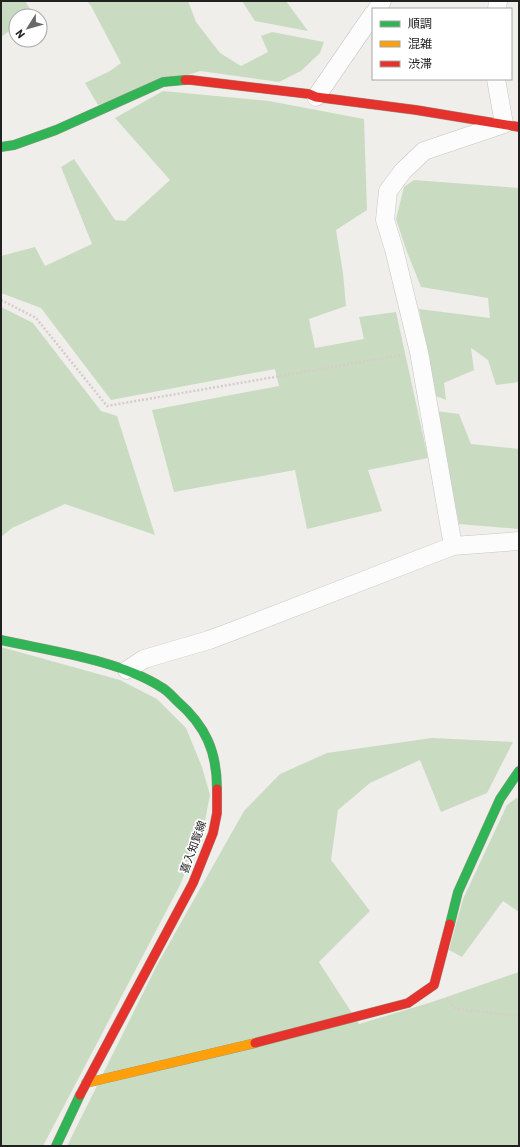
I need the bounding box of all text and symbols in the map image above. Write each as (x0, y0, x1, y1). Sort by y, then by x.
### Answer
north arrow (8, 8, 48, 48)
legend (372, 8, 512, 80)
text: 順調 (408, 16, 432, 30)
text: N (12, 27, 27, 41)
text: 混雑 (408, 36, 432, 50)
text: 渋滞 (408, 56, 432, 70)
street label: 喜入知覧線 (177, 819, 208, 875)

